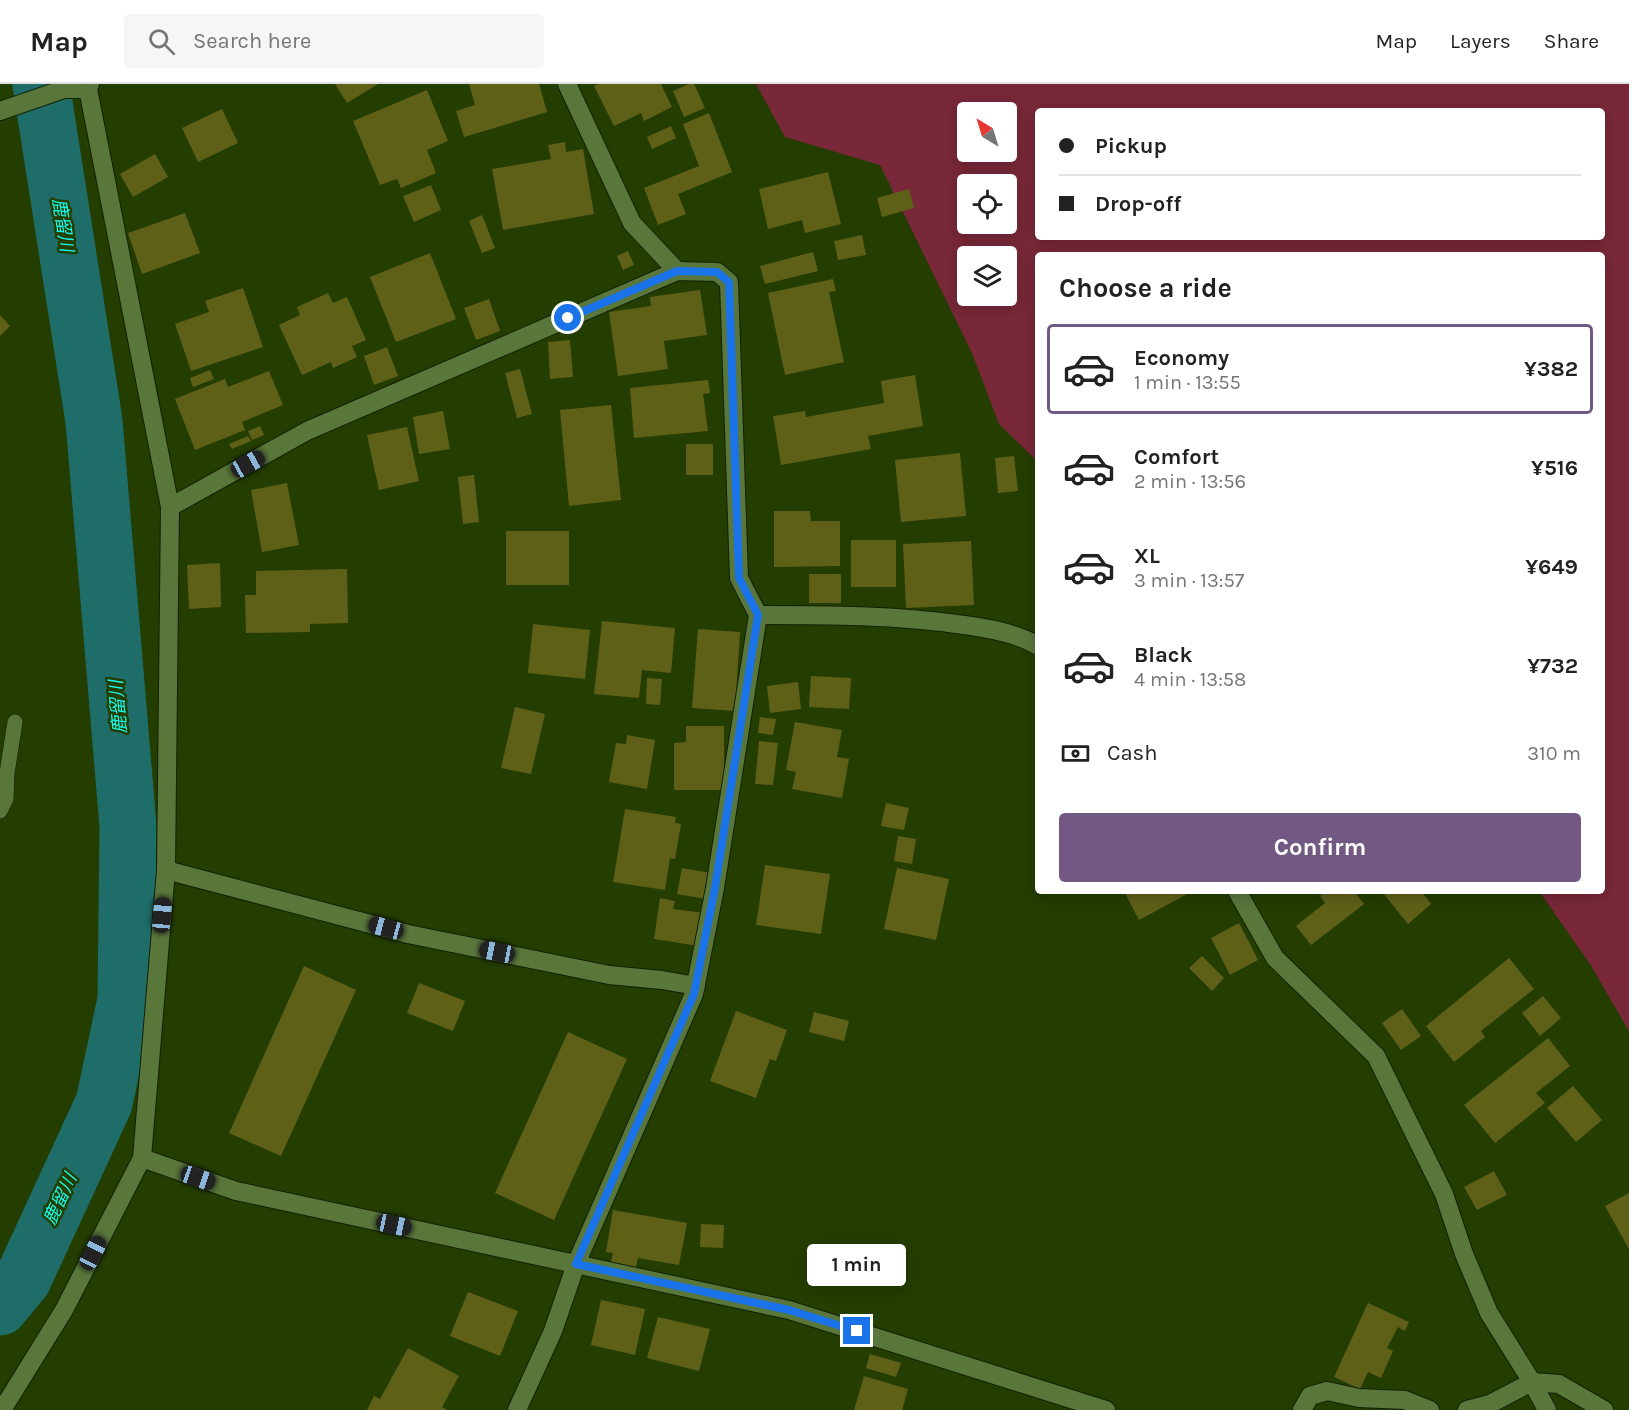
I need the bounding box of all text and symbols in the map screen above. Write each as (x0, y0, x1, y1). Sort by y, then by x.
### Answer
search box (124, 14, 544, 68)
text: Map (30, 25, 88, 58)
icon: search (145, 25, 178, 58)
text: Search here (193, 28, 311, 54)
text: Map (1375, 29, 1417, 53)
text: Layers (1450, 29, 1511, 53)
text: Share (1544, 29, 1599, 53)
north arrow (957, 102, 1017, 162)
map controls (957, 102, 1017, 306)
text: Pickup (1095, 133, 1167, 159)
button: locate (957, 174, 1017, 234)
text: Drop-off (1095, 191, 1181, 217)
water label: 鹿留川 (48, 197, 78, 255)
button: layers (957, 246, 1017, 306)
text: Choose a ride (1059, 272, 1232, 304)
route start (554, 304, 581, 331)
icon: car (1062, 342, 1116, 396)
text: Economy (1134, 345, 1229, 371)
text: ¥382 (1524, 356, 1578, 382)
text: 1 min · 13:55 (1134, 371, 1241, 394)
icon: car (1062, 441, 1116, 495)
text: Comfort (1134, 444, 1219, 470)
car (228, 447, 268, 481)
text: ¥516 (1531, 455, 1578, 481)
text: 2 min · 13:56 (1134, 470, 1246, 493)
icon: car (1062, 540, 1116, 594)
text: XL (1134, 543, 1160, 569)
text: ¥649 (1525, 554, 1578, 580)
text: 3 min · 13:57 (1134, 569, 1244, 592)
icon: car (1062, 639, 1116, 693)
text: Black (1134, 642, 1193, 668)
text: ¥732 (1527, 653, 1578, 679)
text: 4 min · 13:58 (1134, 668, 1246, 691)
water label: 鹿留川 (105, 677, 131, 735)
icon: cash (1059, 737, 1092, 770)
text: Cash (1107, 740, 1157, 766)
text: 310 m (1527, 742, 1581, 765)
button: Confirm (1059, 813, 1581, 882)
car (151, 896, 173, 934)
car (366, 915, 406, 941)
car (478, 940, 516, 964)
car (178, 1164, 218, 1192)
water label: 鹿留川 (39, 1168, 82, 1228)
car (375, 1212, 413, 1238)
car (77, 1233, 109, 1273)
callout: 1 min (808, 1244, 906, 1286)
text: 1 min (831, 1253, 882, 1276)
route end (843, 1317, 870, 1344)

